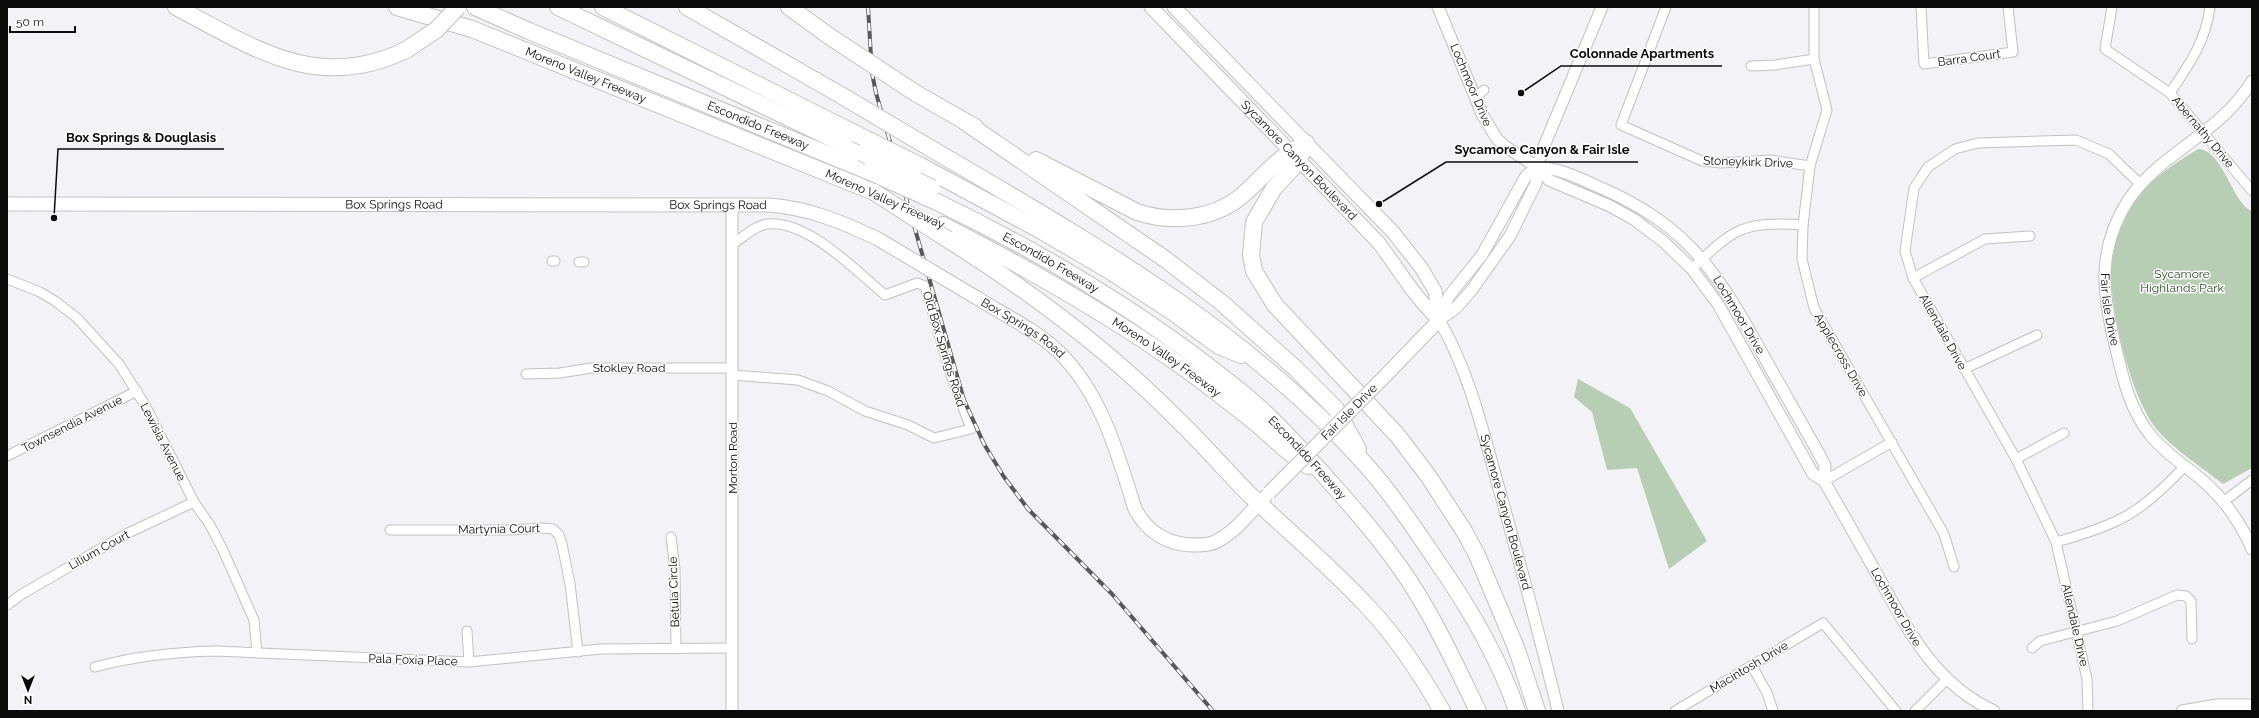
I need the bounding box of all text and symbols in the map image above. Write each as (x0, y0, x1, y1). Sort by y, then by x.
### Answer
scale bar (10, 8, 75, 34)
text: 50 m (16, 15, 44, 29)
callout: Colonnade Apartments (1561, 41, 1722, 66)
street label: Lochmoor Drive (1447, 42, 1495, 128)
street label: Moreno Valley Freeway (523, 44, 649, 106)
text: Colonnade Apartments (1570, 46, 1715, 61)
street label: Barra Court (1937, 47, 2001, 69)
street label: Abernathy Drive (2169, 93, 2237, 171)
street label: Escondido Freeway (705, 98, 811, 153)
street label: Sycamore Canyon Boulevard (1238, 98, 1360, 223)
callout: Box Springs & Douglasis (58, 124, 224, 149)
text: Box Springs & Douglasis (66, 130, 217, 145)
callout: Sycamore Canyon & Fair Isle (1446, 137, 1638, 162)
text: Sycamore Canyon & Fair Isle (1454, 142, 1630, 157)
street label: Stoneykirk Drive (1703, 153, 1793, 171)
street label: Moreno Valley Freeway (823, 166, 947, 232)
street label: Box Springs Road (345, 197, 443, 212)
street label: Box Springs Road (669, 198, 767, 212)
street label: Escondido Freeway (1000, 230, 1102, 296)
park label: Sycamore Highlands Park (2140, 267, 2224, 295)
street label: Lochmoor Drive (1710, 273, 1768, 357)
street label: Fair Isle Drive (2098, 273, 2122, 347)
street label: Old Box Springs Road (920, 289, 968, 409)
street label: Allendale Drive (1916, 292, 1970, 372)
street label: Box Springs Road (979, 295, 1068, 361)
street label: Applecross Drive (1811, 311, 1871, 399)
street label: Moreno Valley Freeway (1110, 315, 1224, 400)
street label: Stokley Road (593, 361, 665, 375)
street label: Fair Isle Drive (1319, 381, 1380, 443)
street label: Townsendia Avenue (19, 393, 125, 455)
street label: Lewisia Avenue (137, 401, 189, 483)
street label: Escondido Freeway (1265, 413, 1350, 503)
street label: Morton Road (726, 422, 740, 494)
street label: Sycamore Canyon Boulevard (1477, 433, 1534, 591)
street label: Martynia Court (458, 521, 540, 537)
street label: Lilium Court (66, 528, 132, 572)
street label: Betula Circle (666, 556, 682, 628)
street label: Lochmoor Drive (1868, 565, 1924, 649)
street label: Allendale Drive (2059, 582, 2091, 668)
street label: Macintosh Drive (1707, 638, 1791, 696)
street label: Pala Foxia Place (368, 651, 458, 669)
north arrow (8, 670, 48, 710)
text: N (24, 693, 32, 706)

